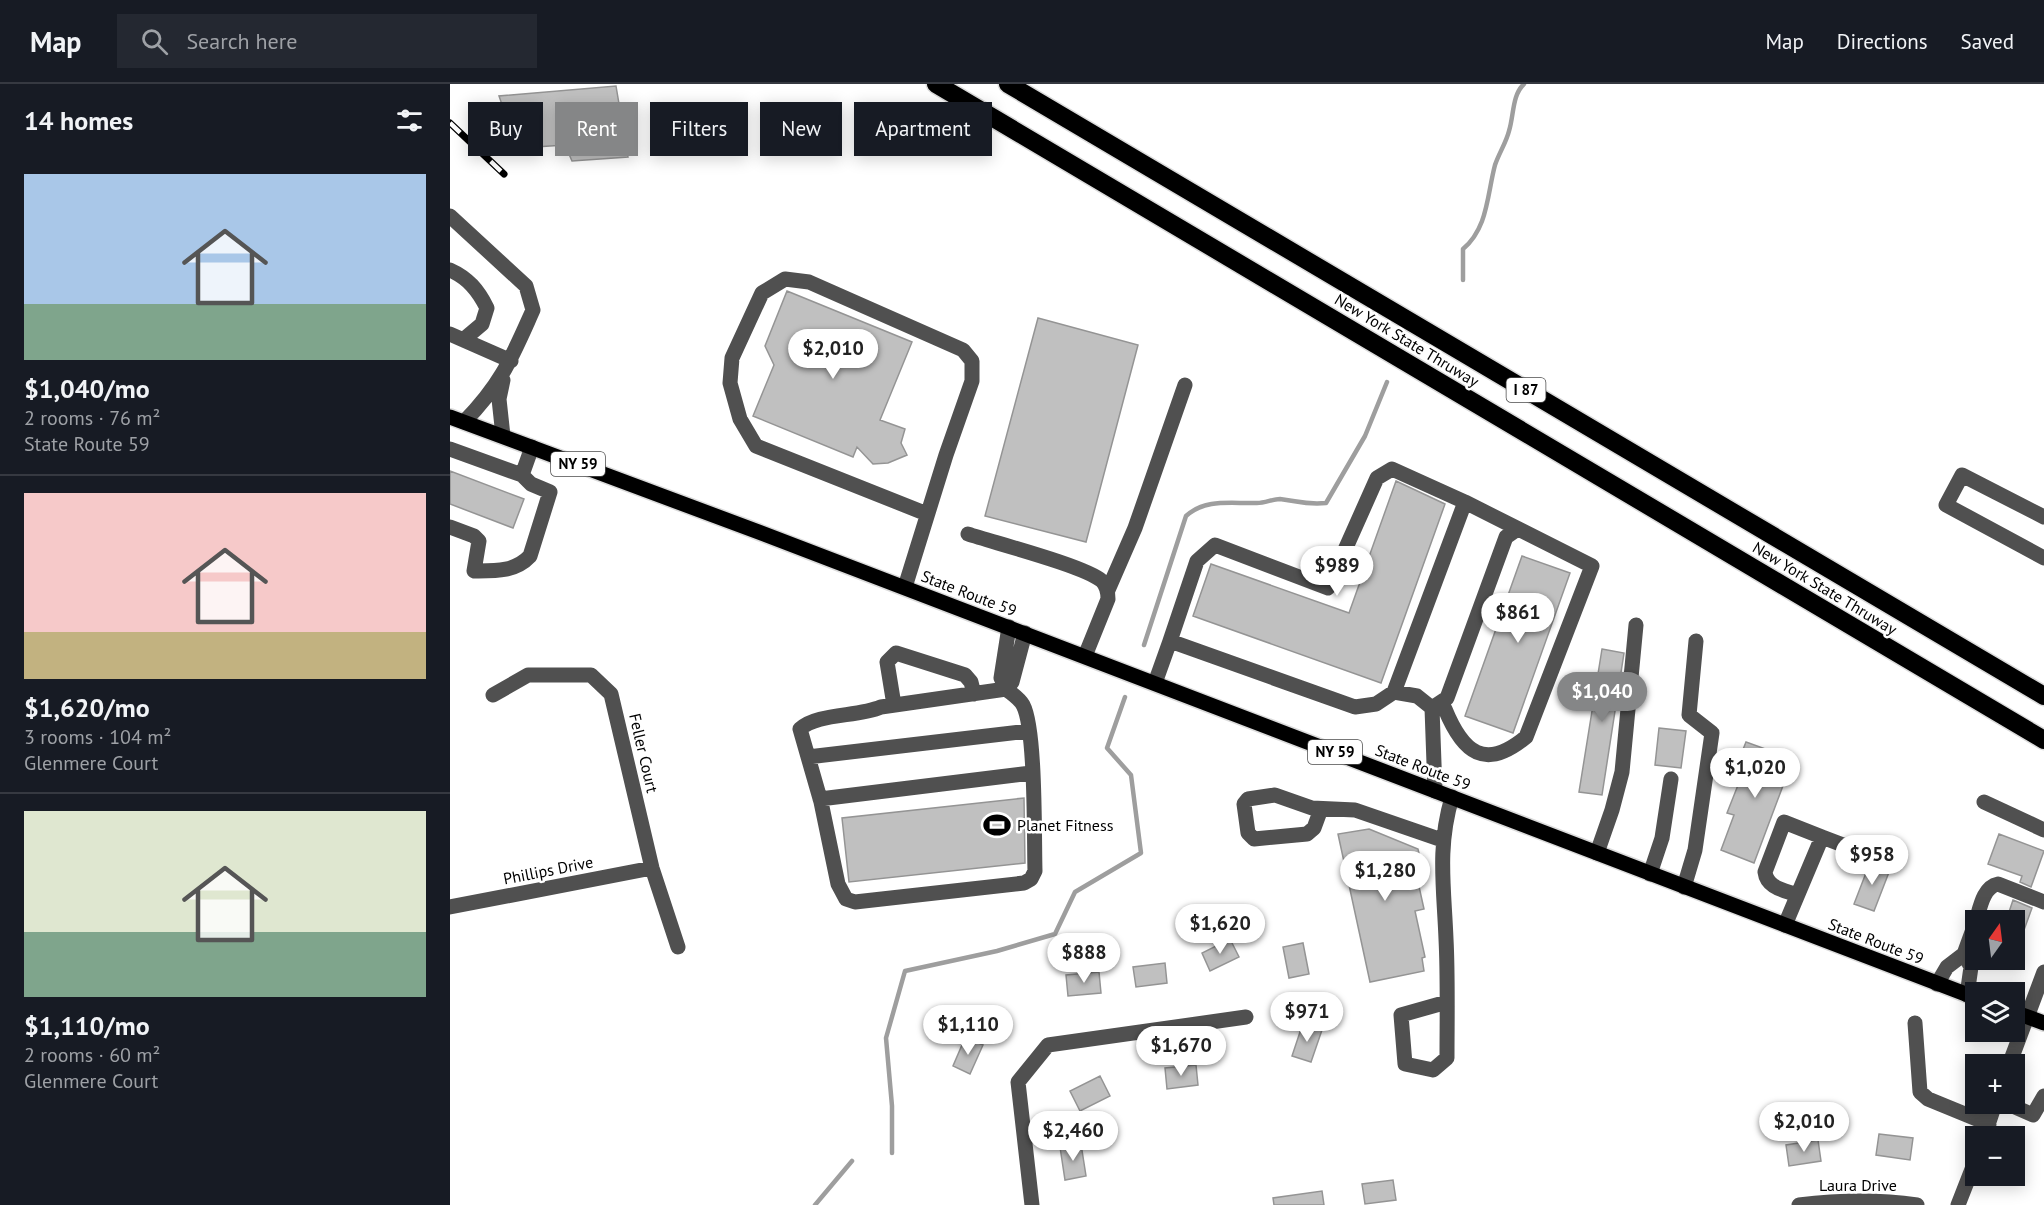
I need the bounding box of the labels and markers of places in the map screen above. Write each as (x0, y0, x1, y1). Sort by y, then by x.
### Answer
pin: $2,010 (784, 329, 882, 380)
pin: $989 (1301, 546, 1373, 597)
pin: $861 (1482, 593, 1554, 644)
pin: $1,040 (1553, 672, 1651, 723)
pin: $1,020 (1706, 748, 1804, 799)
sports icon: Planet Fitness (982, 810, 1012, 840)
place label: Planet Fitness (1017, 815, 1114, 835)
pin: $958 (1836, 835, 1908, 886)
pin: $1,280 (1336, 851, 1434, 902)
pin: $1,620 (1171, 904, 1269, 955)
pin: $888 (1048, 933, 1120, 984)
pin: $971 (1271, 992, 1343, 1043)
pin: $1,110 (919, 1005, 1017, 1056)
pin: $1,670 (1132, 1026, 1230, 1077)
pin: $2,010 (1755, 1102, 1853, 1153)
pin: $2,460 (1024, 1111, 1122, 1162)

